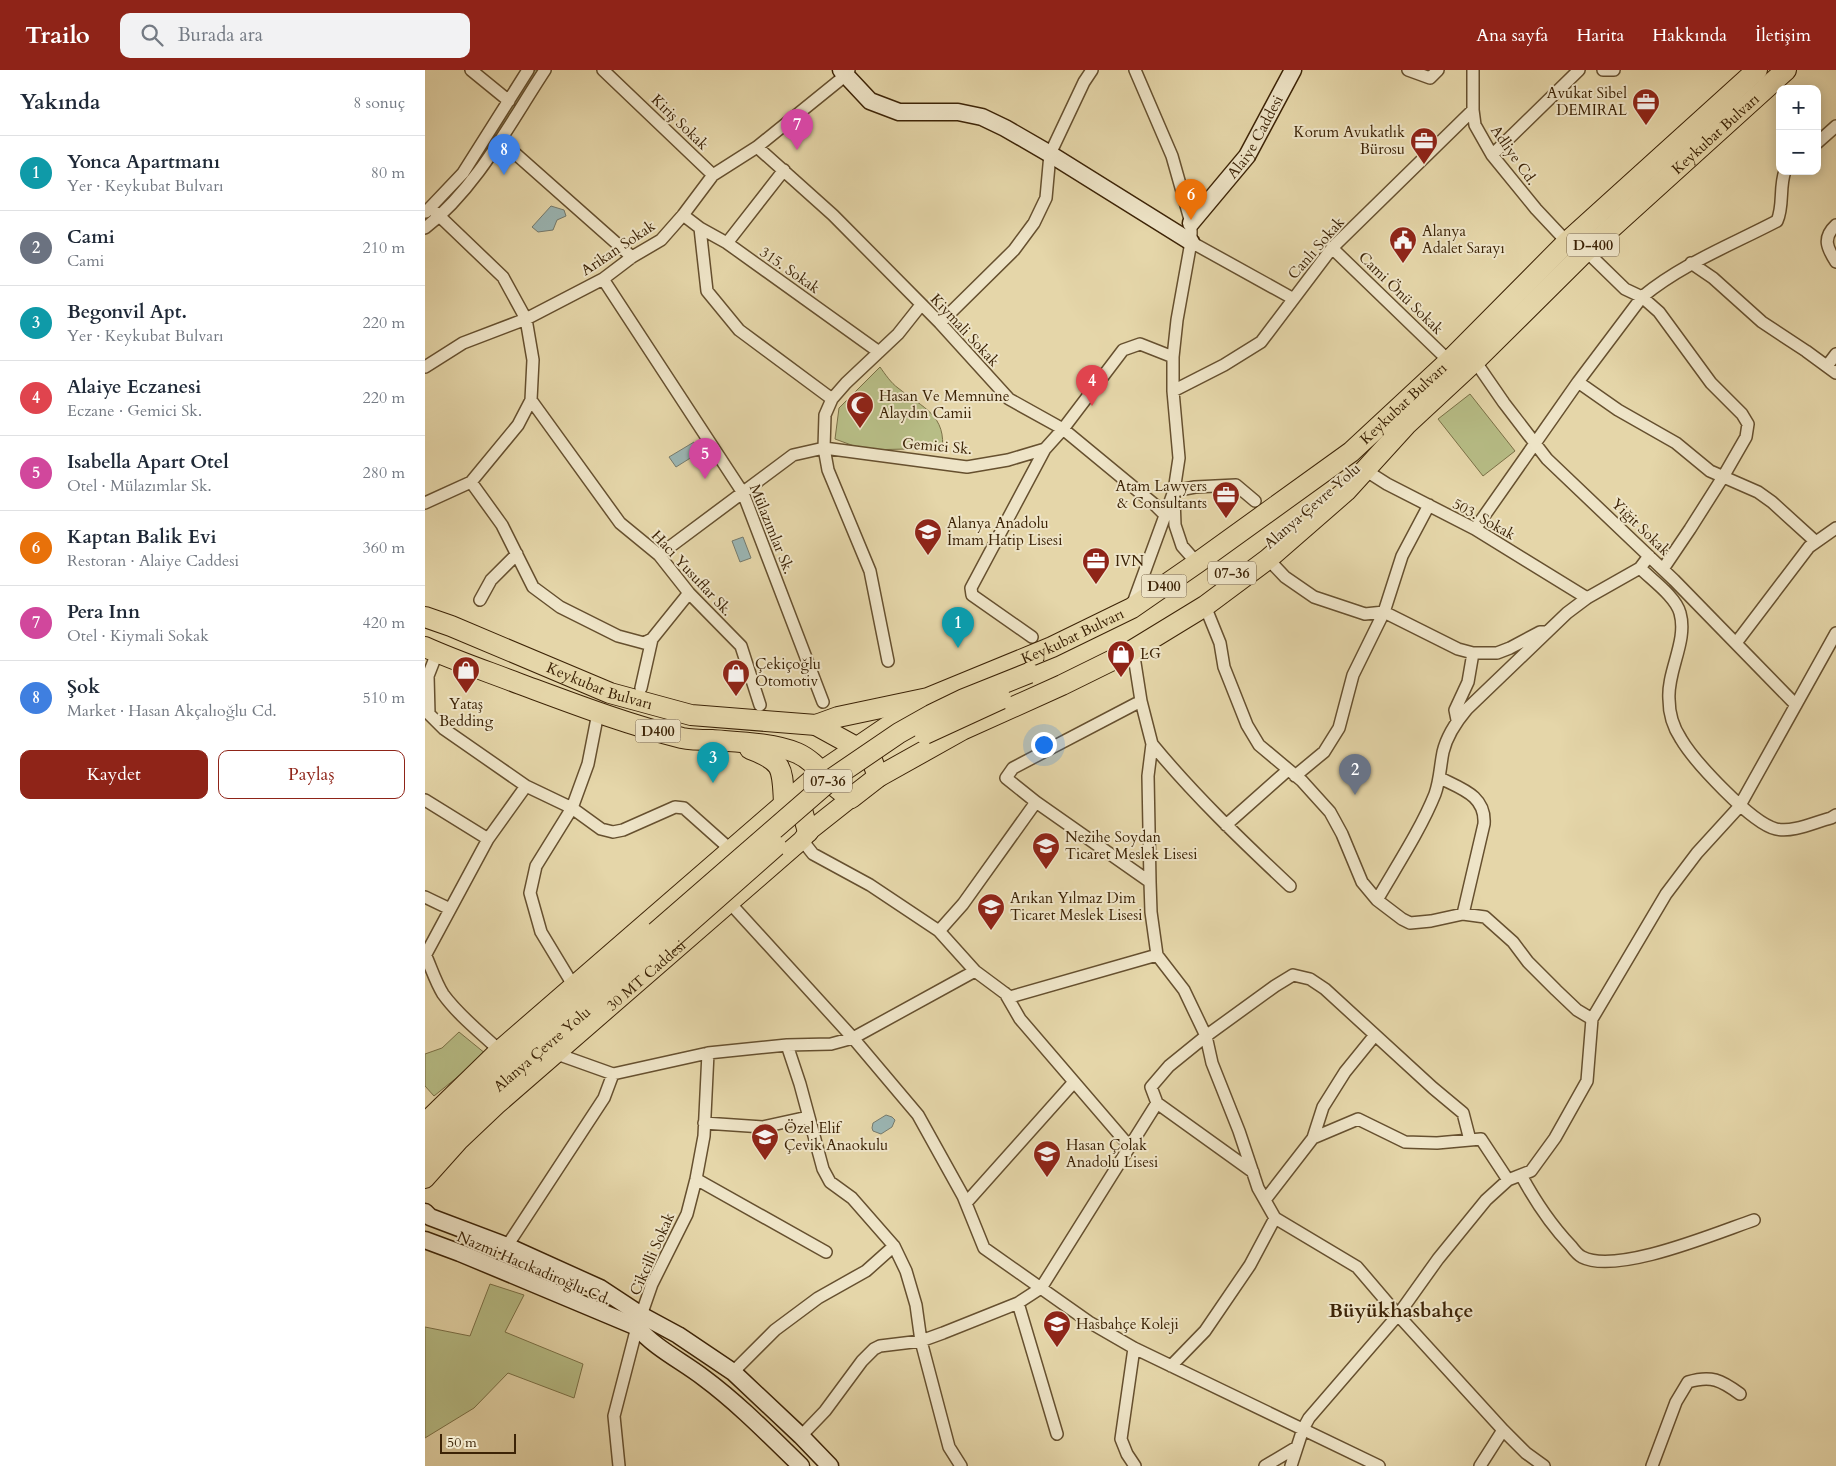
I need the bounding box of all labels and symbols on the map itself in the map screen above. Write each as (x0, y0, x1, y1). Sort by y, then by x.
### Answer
place label: Avukat Sibel DEMIRAL (1547, 83, 1628, 120)
office icon: Avukat Sibel DEMIRAL (1631, 87, 1661, 126)
street label: Keykubat Bulvarı (1667, 89, 1764, 179)
street label: Kiriş Sokak (647, 90, 713, 154)
street label: Alaiye Caddesi (1222, 92, 1288, 183)
pin: 7 (781, 109, 813, 150)
street label: Adliye Cd. (1486, 121, 1542, 189)
place label: Korum Avukatlık Bürosu (1294, 122, 1405, 159)
office icon: Korum Avukatlık Bürosu (1409, 126, 1439, 165)
pin: 8 (488, 134, 520, 175)
pin: 6 (1175, 179, 1207, 220)
street label: Canlı Sokak (1283, 212, 1349, 284)
street label: Arikan Sokak (577, 216, 659, 280)
place label: Alanya Adalet Sarayı (1422, 221, 1505, 258)
public building icon: Alanya Adalet Sarayı (1388, 225, 1418, 264)
road number: D-400 (1567, 234, 1619, 256)
street label: 315. Sokak (756, 242, 824, 298)
street label: Cami Önü Sokak (1354, 247, 1448, 339)
street label: Kiymali Sokak (926, 289, 1004, 371)
street label: Keykubat Bulvarı (1356, 358, 1451, 449)
pin: 4 (1076, 365, 1108, 406)
place label: Hasan Ve Memnune Alaydın Camii (879, 386, 1010, 423)
mosque icon: Hasan Ve Memnune Alaydın Camii (845, 390, 875, 429)
street label: Gemici Sk. (901, 433, 973, 459)
pin: 5 (689, 438, 721, 479)
street label: Alanya Çevre Yolu (1260, 459, 1364, 553)
place label: Atam Lawyers & Consultants (1116, 476, 1207, 513)
office icon: Atam Lawyers & Consultants (1211, 480, 1241, 519)
street label: Mülazımlar Sk. (745, 481, 799, 577)
street label: 503. Sokak (1449, 494, 1519, 544)
street label: Yiğit Sokak (1607, 494, 1675, 560)
place label: Alanya Anadolu İmam Hatip Lisesi (947, 513, 1062, 550)
school or university icon: Alanya Anadolu İmam Hatip Lisesi (913, 517, 943, 556)
street label: Hacı Yusuflar Sk. (647, 526, 737, 620)
office icon: IVN (1081, 546, 1111, 585)
place label: IVN (1115, 551, 1144, 571)
road number: 07-36 (1208, 562, 1256, 584)
road number: D400 (1141, 574, 1187, 598)
street label: Keykubat Bulvarı (1018, 603, 1127, 669)
pin: 1 (942, 607, 974, 648)
shop icon: LG (1106, 639, 1136, 678)
place label: LG (1140, 644, 1161, 664)
place label: Çekiçoğlu Otomotiv (755, 654, 821, 691)
shop icon: Yataş Bedding (451, 655, 481, 694)
street label: Keykubat Bulvarı (544, 657, 655, 714)
shop icon: Çekiçoğlu Otomotiv (721, 658, 751, 697)
place label: Yataş Bedding (439, 694, 494, 731)
road number: D400 (635, 719, 681, 742)
your location (1031, 732, 1057, 758)
pin: 3 (697, 742, 729, 783)
pin: 2 (1339, 754, 1371, 795)
road number: 07-36 (804, 769, 852, 792)
place label: Nezihe Soydan Ticaret Meslek Lisesi (1065, 827, 1198, 864)
school or university icon: Nezihe Soydan Ticaret Meslek Lisesi (1031, 831, 1061, 870)
place label: Arıkan Yılmaz Dim Ticaret Meslek Lisesi (1010, 888, 1143, 925)
school or university icon: Arıkan Yılmaz Dim Ticaret Meslek Lisesi (976, 892, 1006, 931)
street label: 30 MT Caddesi (602, 935, 690, 1015)
street label: Alanya Çevre Yolu (489, 1002, 595, 1096)
place label: Özel Elif Çevik Anaokulu (784, 1118, 888, 1155)
school or university icon: Özel Elif Çevik Anaokulu (750, 1122, 780, 1161)
place label: Hasan Çolak Anadolu Lisesi (1066, 1135, 1158, 1172)
school or university icon: Hasan Çolak Anadolu Lisesi (1032, 1139, 1062, 1178)
street label: Cikcilli Sokak (625, 1209, 679, 1299)
street label: Nazmi Hacıkadiroğlu Cd. (454, 1227, 614, 1309)
district label: Büyükhasbahçe (1329, 1297, 1473, 1324)
school or university icon: Hasbahçe Koleji (1042, 1309, 1072, 1348)
place label: Hasbahçe Koleji (1076, 1314, 1179, 1334)
scale bar (440, 1431, 516, 1454)

